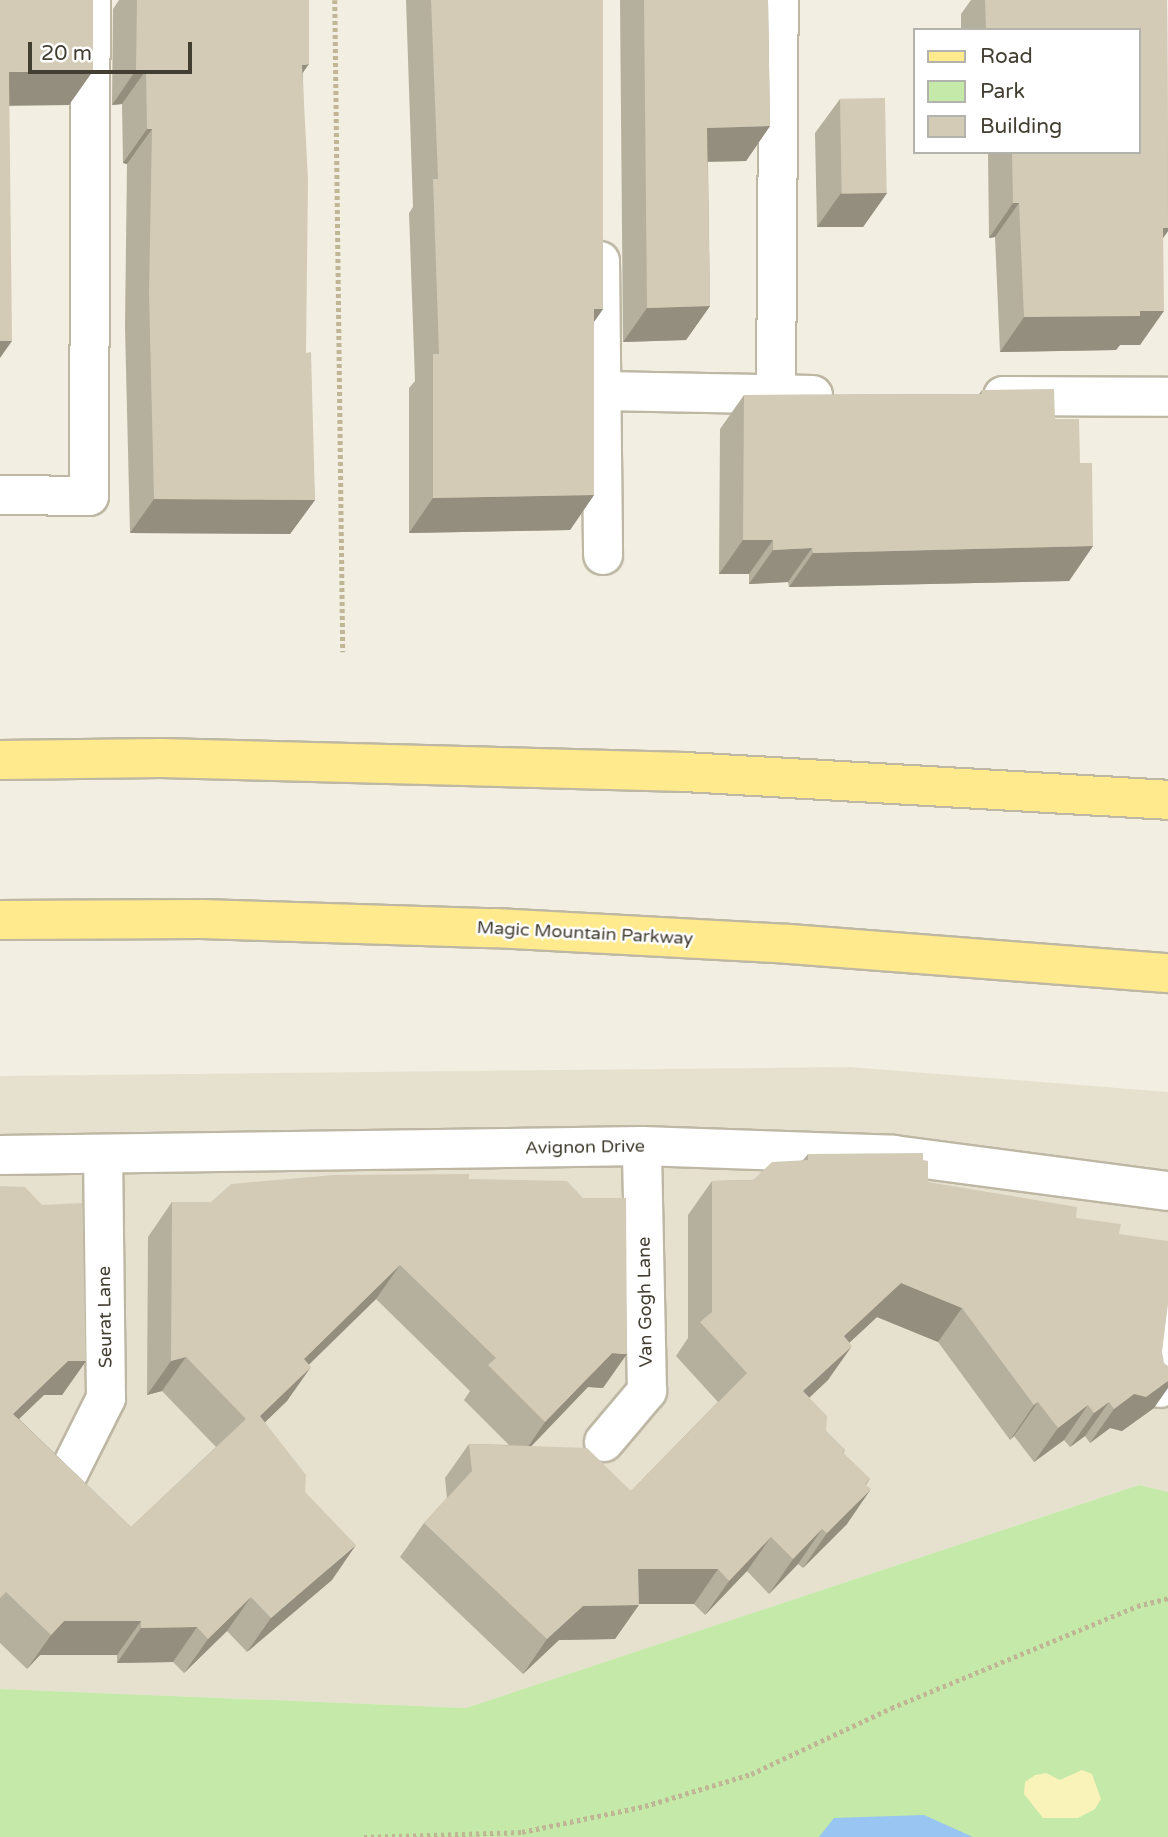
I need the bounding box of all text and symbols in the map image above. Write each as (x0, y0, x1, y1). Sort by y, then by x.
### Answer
scale bar (32, 28, 196, 72)
legend (912, 28, 1140, 154)
text: 20 m (41, 41, 92, 66)
text: Road (980, 44, 1033, 69)
text: Park (980, 79, 1025, 104)
text: Building (980, 114, 1062, 139)
street label: Magic Mountain Parkway (476, 917, 694, 949)
street label: Avignon Drive (525, 1135, 645, 1159)
street label: Van Gogh Lane (633, 1237, 657, 1367)
street label: Seurat Lane (93, 1266, 117, 1368)

